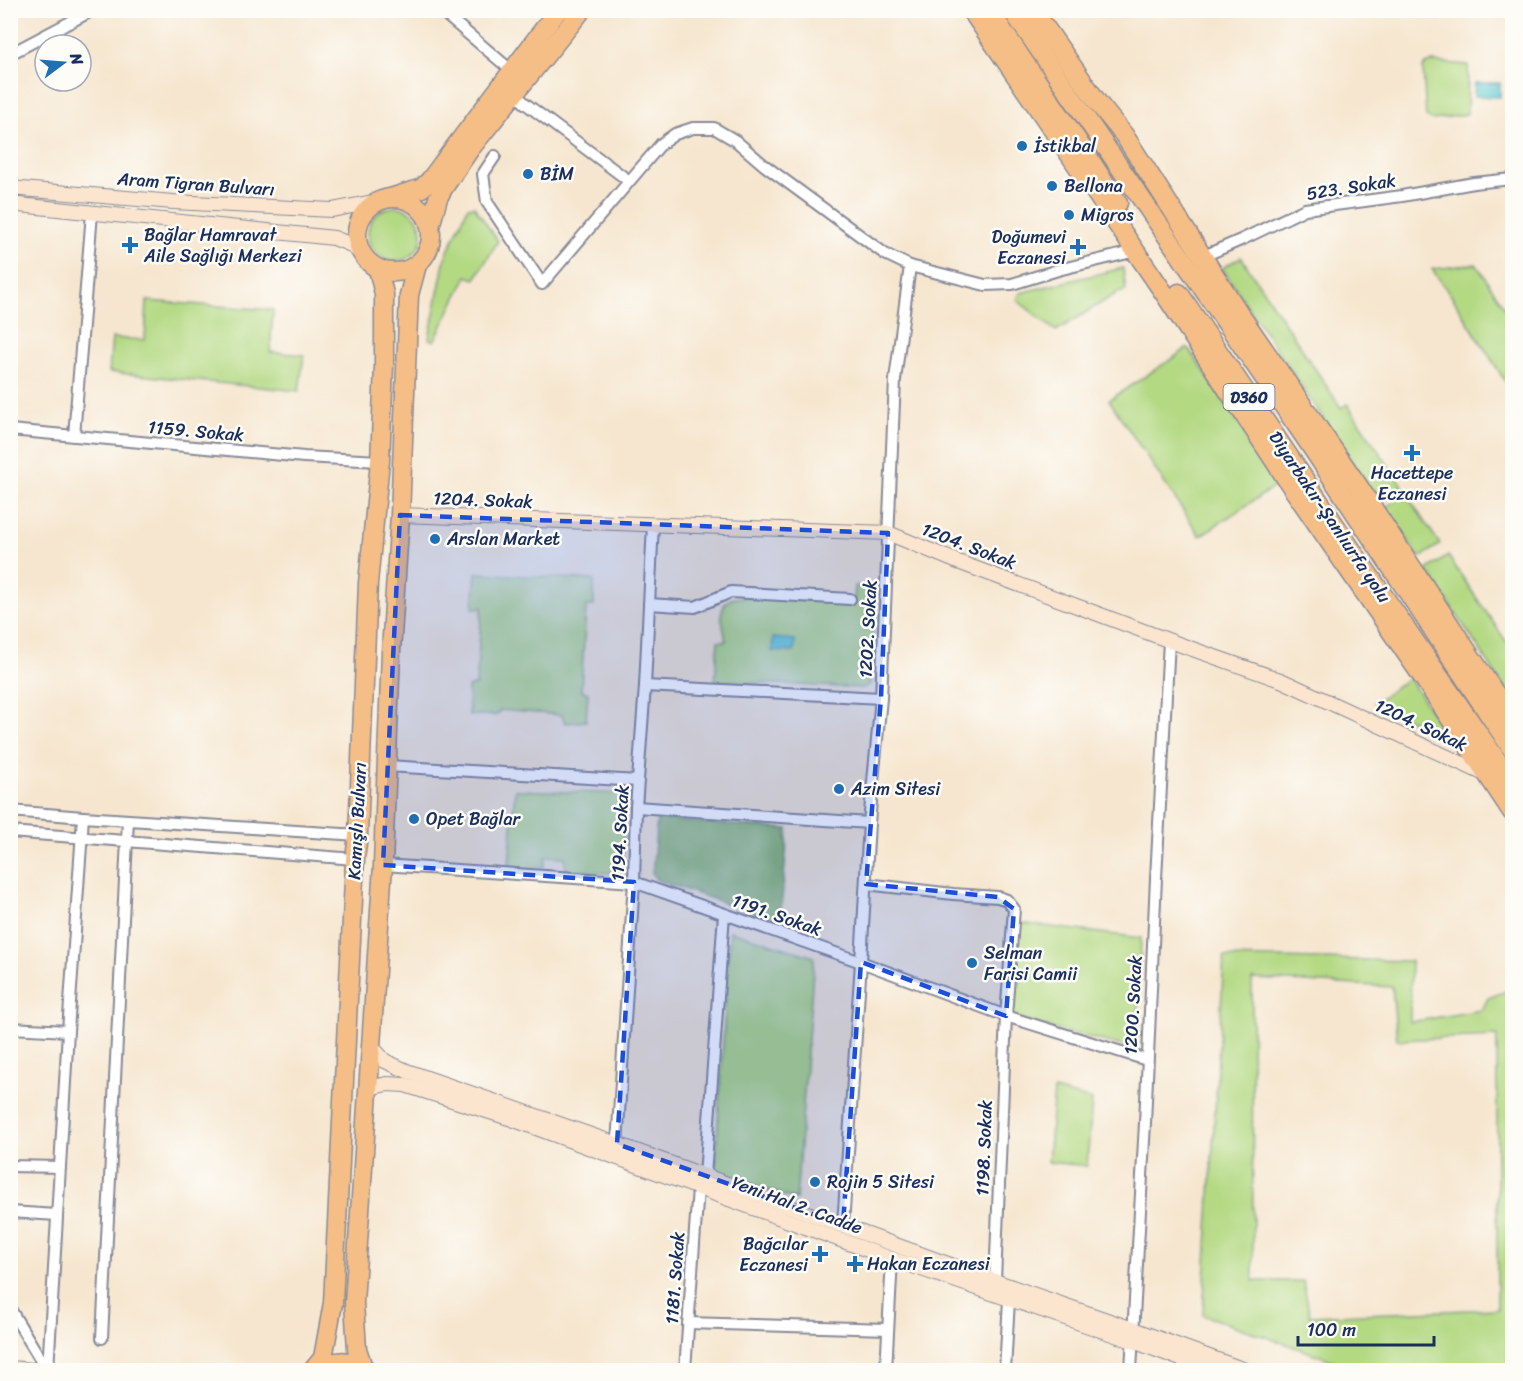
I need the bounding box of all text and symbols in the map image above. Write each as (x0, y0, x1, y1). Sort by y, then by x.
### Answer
north arrow (33, 33, 93, 93)
text: N (61, 49, 93, 69)
place label: İstikbal (1033, 130, 1097, 162)
marker: İstikbal (1015, 139, 1029, 153)
place label: BİM (540, 158, 574, 190)
street label: Aram Tigran Bulvarı (115, 162, 276, 205)
street label: 523. Sokak (1304, 164, 1398, 210)
marker: BİM (521, 167, 535, 181)
place label: Bellona (1064, 170, 1123, 202)
marker: Bellona (1045, 179, 1059, 193)
place label: Migros (1081, 199, 1134, 231)
marker: Migros (1062, 208, 1076, 222)
place label: Bağlar Hamravat Aile Sağlığı Merkezi (143, 219, 303, 272)
place label: Doğumevi Eczanesi (992, 221, 1067, 274)
marker: Bağlar Hamravat Aile Sağlığı Merkezi (121, 236, 139, 254)
marker: Doğumevi Eczanesi (1071, 240, 1085, 254)
road number: D360 (1224, 384, 1274, 410)
street label: 1159. Sokak (147, 411, 246, 451)
street label: Diyarbakır-Şanlıurfa yolu (1260, 424, 1400, 610)
marker: Hacettepe Eczanesi (1405, 446, 1419, 460)
place label: Hacettepe Eczanesi (1371, 457, 1453, 510)
street label: 1204. Sokak (433, 482, 534, 518)
street label: 1204. Sokak (917, 513, 1022, 579)
place label: Arslan Market (446, 523, 560, 555)
marker: Arslan Market (428, 532, 442, 546)
street label: 1202. Sokak (849, 579, 887, 679)
street label: 1204. Sokak (1369, 689, 1473, 761)
street label: Kamışlı Bulvarı (338, 761, 376, 881)
place label: Azim Sitesi (850, 773, 941, 805)
marker: Azim Sitesi (832, 782, 846, 796)
street label: 1194. Sokak (601, 784, 639, 882)
place label: Opet Bağlar (426, 803, 522, 835)
marker: Opet Bağlar (407, 812, 421, 826)
street label: 1191. Sokak (728, 885, 827, 945)
place label: Selman Farisi Camii (984, 937, 1078, 990)
street label: 1200. Sokak (1114, 954, 1152, 1056)
marker: Selman Farisi Camii (965, 956, 979, 970)
street label: 1198. Sokak (966, 1099, 1002, 1197)
place label: Rojin 5 Sitesi (827, 1166, 935, 1198)
street label: Yeni Hal 2. Cadde (727, 1167, 867, 1243)
marker: Rojin 5 Sitesi (808, 1175, 822, 1189)
place label: Bağcılar Eczanesi (739, 1228, 810, 1281)
street label: 1181. Sokak (656, 1230, 694, 1325)
marker: Bağcılar Eczanesi (813, 1247, 827, 1261)
place label: Hakan Eczanesi (867, 1248, 991, 1280)
marker: Hakan Eczanesi (848, 1257, 862, 1271)
scale bar (1298, 1309, 1434, 1347)
text: 100 m (1307, 1314, 1356, 1346)

